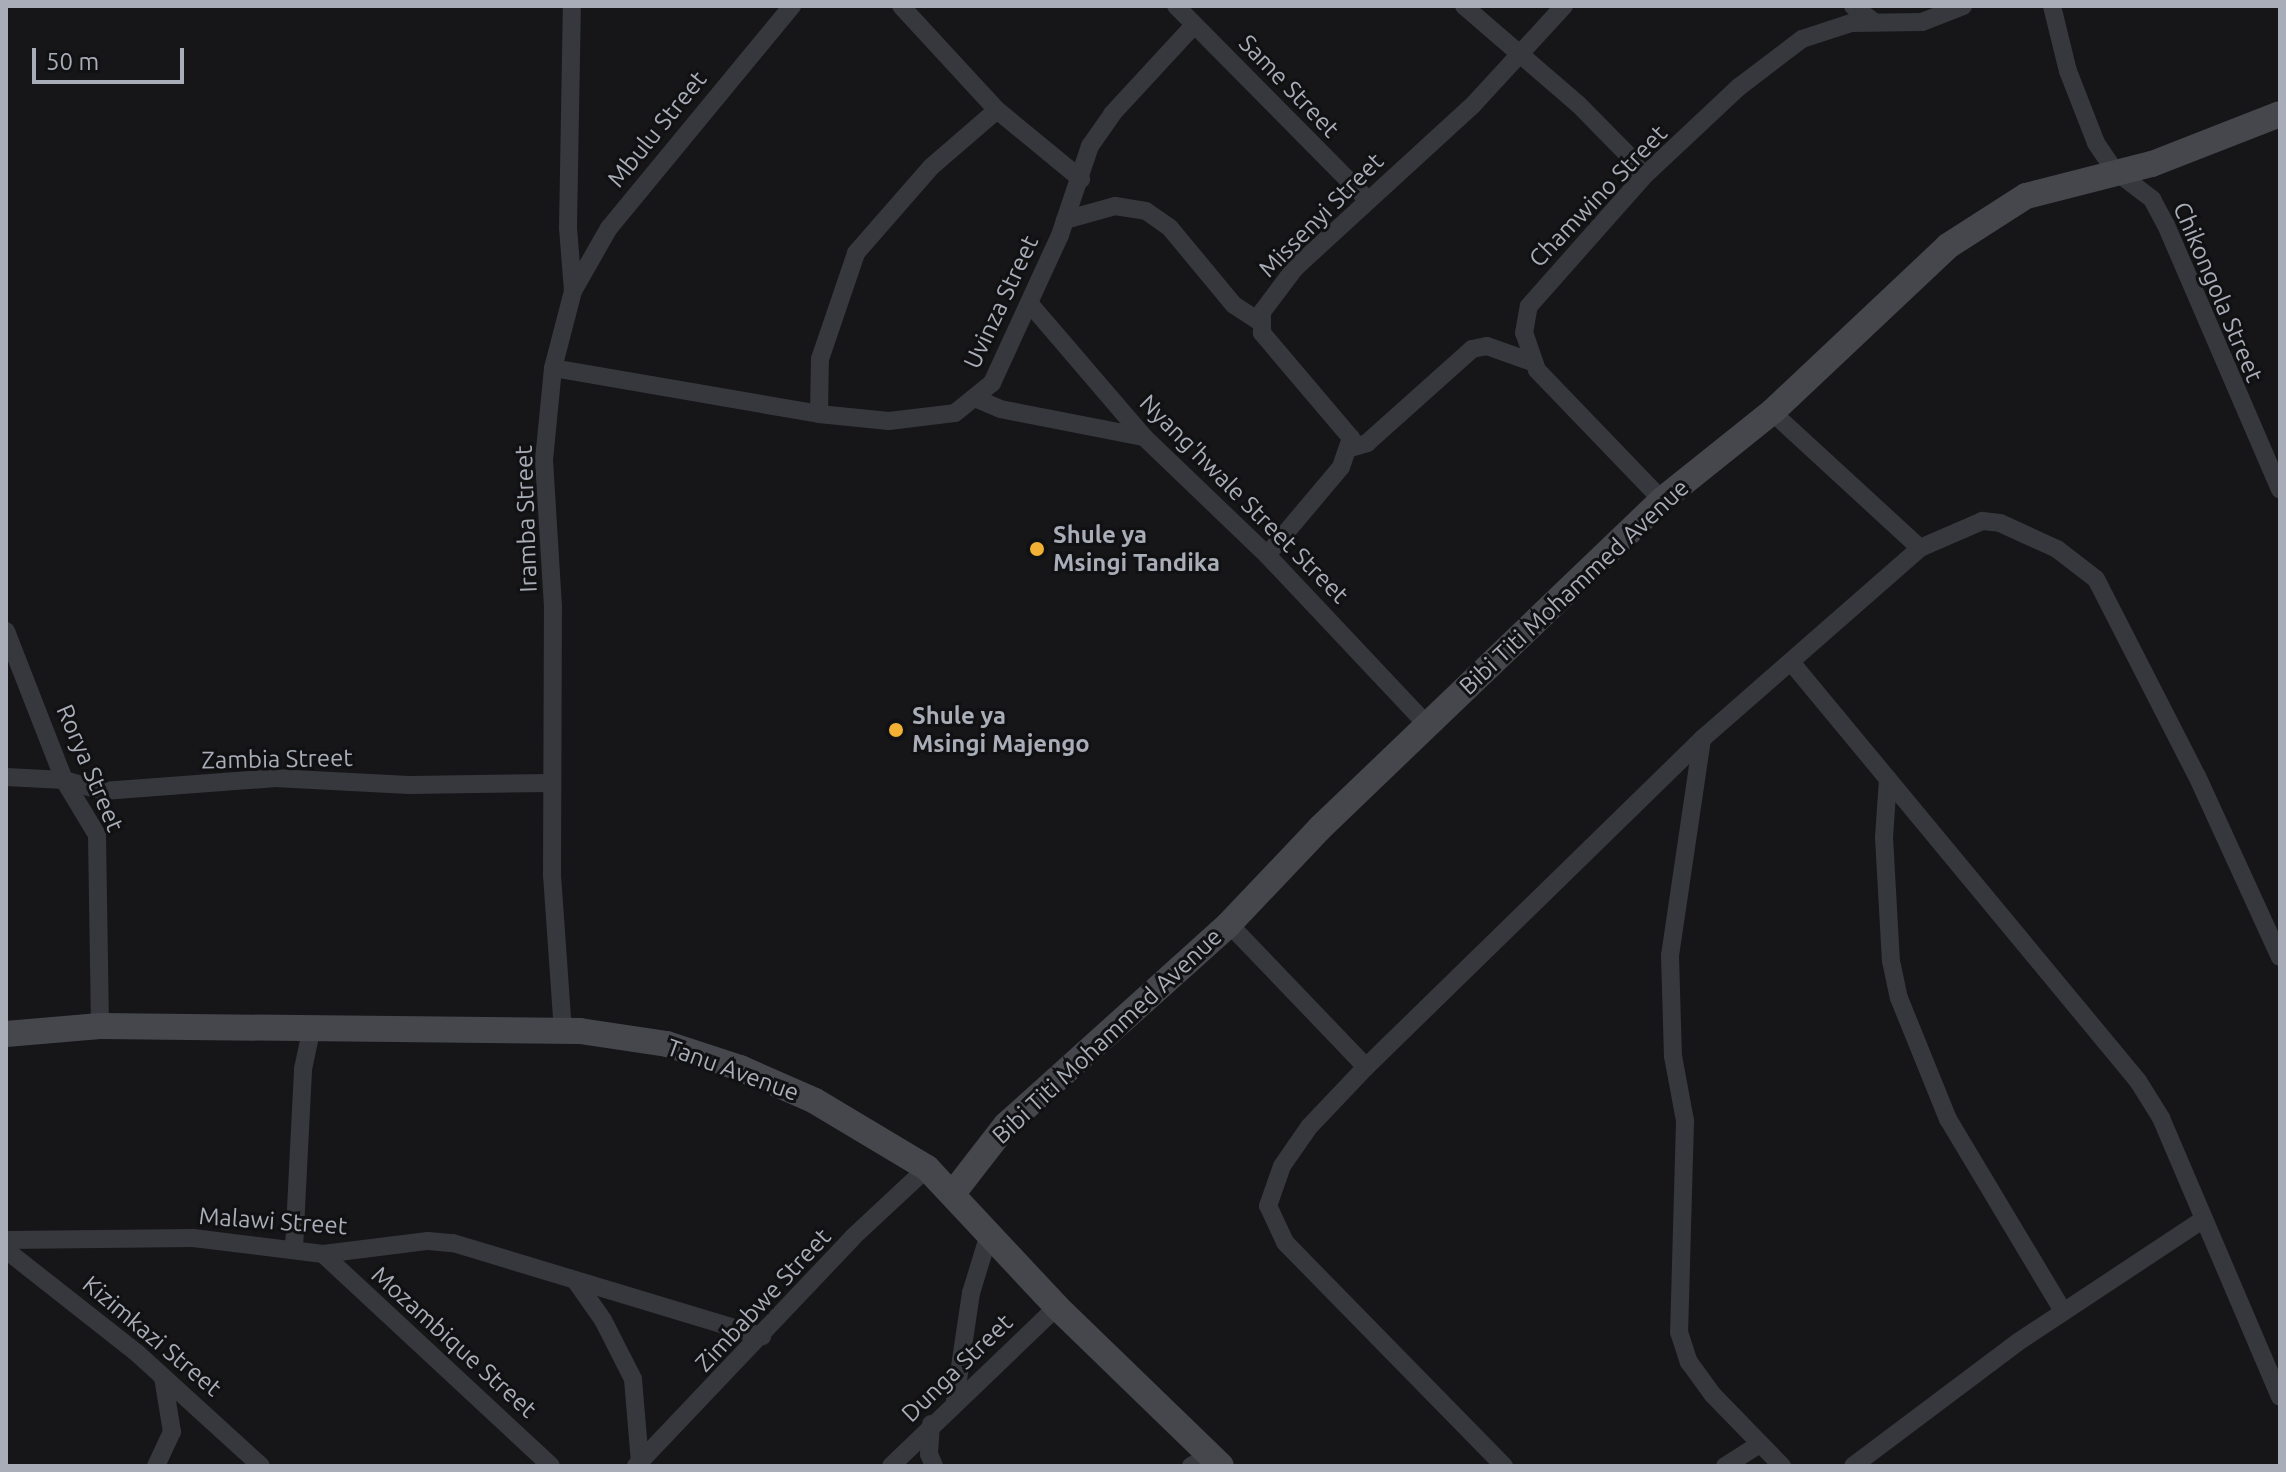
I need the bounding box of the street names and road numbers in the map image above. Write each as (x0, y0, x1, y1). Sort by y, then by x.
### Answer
street label: Same Street (1233, 29, 1345, 143)
street label: Mbulu Street (601, 65, 713, 193)
street label: Chamwino Street (1523, 119, 1673, 273)
street label: Missenyi Street (1253, 147, 1389, 283)
street label: Chikongola Street (2167, 198, 2269, 386)
street label: Uvinza Street (958, 231, 1044, 373)
street label: Nyang'hwale Street Street (1134, 389, 1354, 609)
street label: Iramba Street (509, 445, 543, 593)
street label: Bibi Titi Mohammed Avenue (1453, 473, 1695, 701)
street label: Rorya Street (50, 700, 130, 836)
street label: Zambia Street (201, 743, 353, 775)
street label: Bibi Titi Mohammed Avenue (986, 922, 1228, 1150)
street label: Tanu Avenue (663, 1033, 803, 1107)
street label: Malawi Street (198, 1201, 348, 1241)
street label: Zimbabwe Street (689, 1222, 837, 1378)
street label: Mozambique Street (366, 1260, 542, 1424)
street label: Kizimkazi Street (77, 1270, 227, 1402)
street label: Dunga Street (896, 1308, 1018, 1428)

